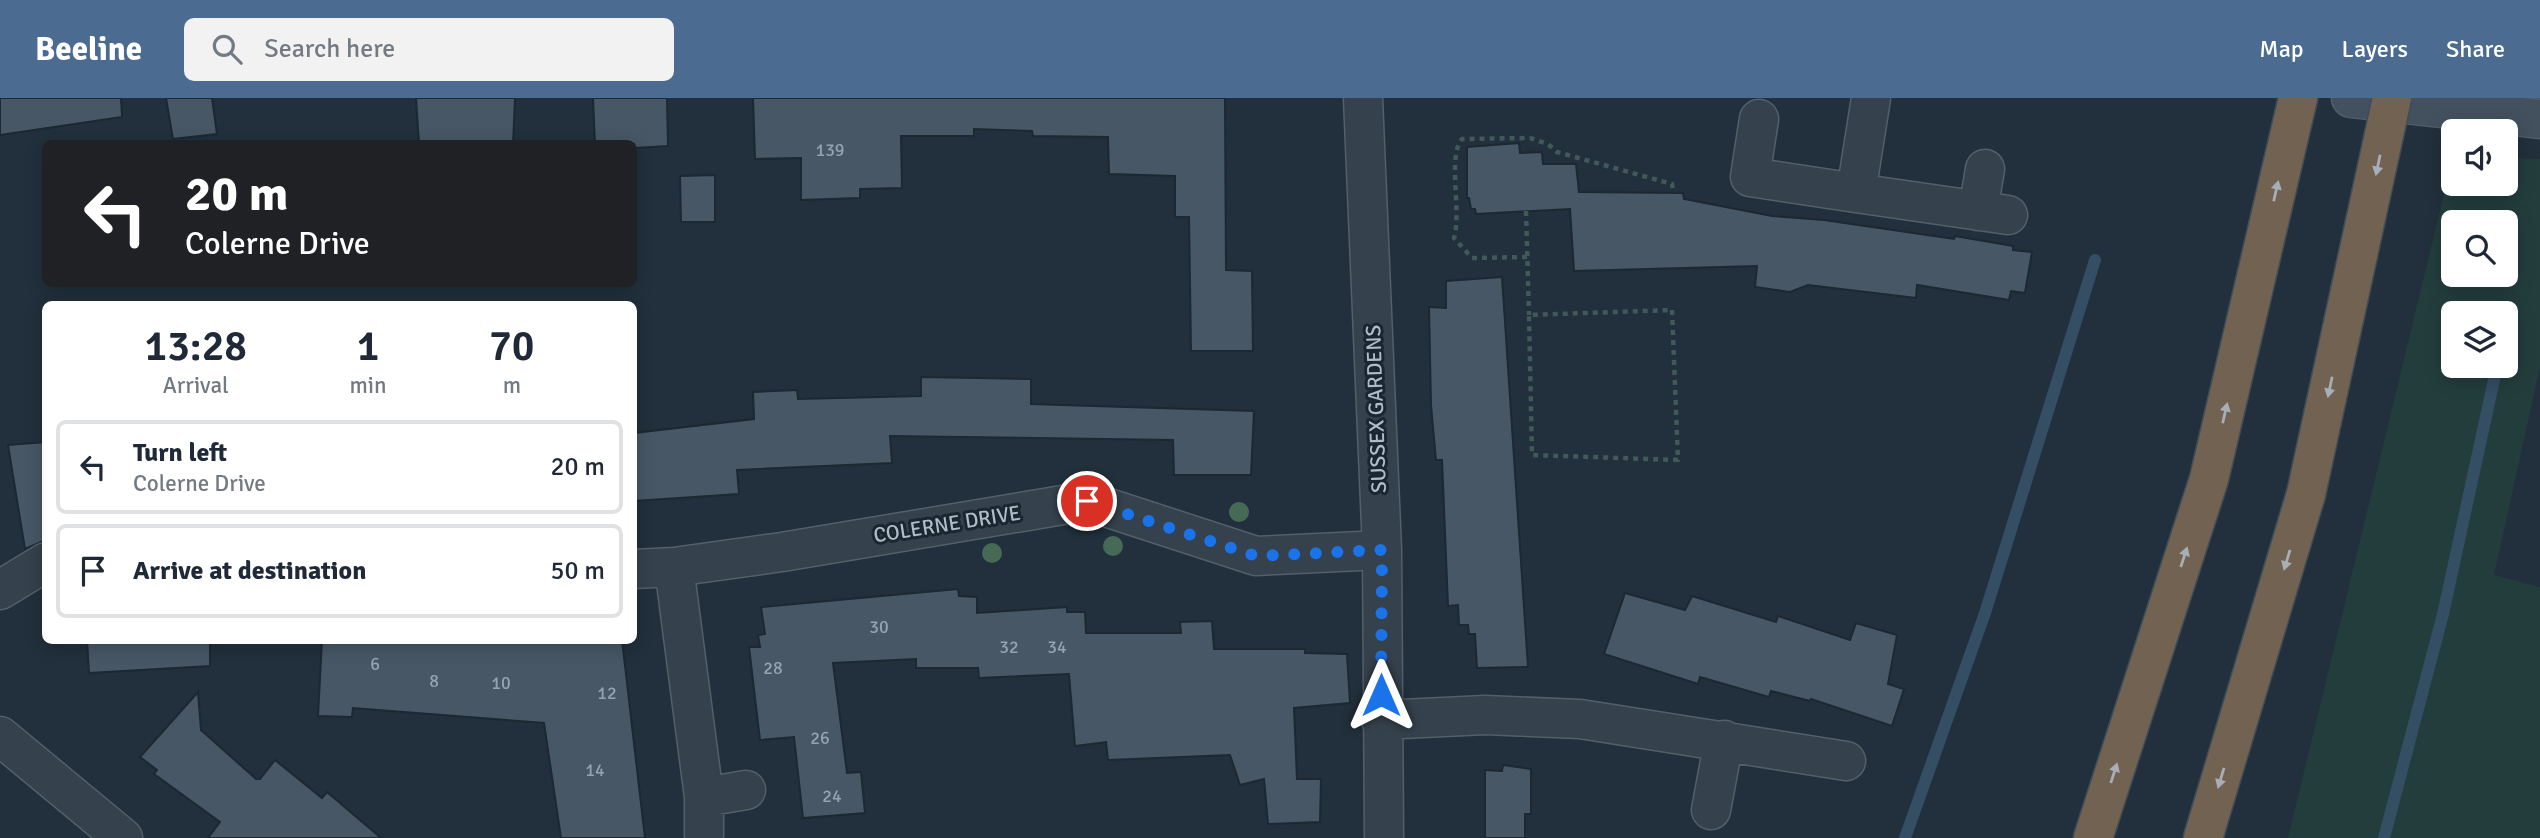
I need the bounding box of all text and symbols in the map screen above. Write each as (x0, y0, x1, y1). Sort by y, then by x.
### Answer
search box (184, 18, 674, 81)
text: Beeline (35, 29, 142, 70)
icon: search (208, 30, 246, 68)
text: Search here (264, 33, 395, 65)
text: Map (2259, 34, 2304, 64)
text: Layers (2342, 34, 2408, 64)
text: Share (2446, 34, 2505, 64)
map controls (2441, 119, 2518, 378)
button: sound (2441, 119, 2518, 196)
house number: 139 (815, 139, 845, 161)
one-way arrow (2372, 154, 2383, 176)
text: 20 m (185, 164, 288, 224)
icon: left (70, 168, 161, 259)
one-way arrow (2271, 180, 2282, 202)
button: search (2441, 210, 2518, 287)
text: Colerne Drive (185, 224, 370, 263)
button: layers (2441, 301, 2518, 378)
text: 13:28 (144, 321, 247, 372)
text: 1 (357, 321, 379, 372)
text: 70 (489, 321, 534, 372)
street label: SUSSEX GARDENS (1360, 324, 1392, 494)
text: Arrival (163, 371, 229, 400)
text: min (350, 371, 387, 400)
text: m (503, 371, 521, 400)
one-way arrow (2324, 376, 2335, 398)
one-way arrow (2219, 402, 2230, 424)
text: Turn left (133, 437, 227, 469)
icon: left (74, 448, 112, 486)
text: 20 m (550, 451, 605, 483)
text: Colerne Drive (133, 469, 266, 498)
pin (1057, 471, 1117, 531)
icon: arrive (1068, 482, 1106, 520)
street label: COLERNE DRIVE (872, 500, 1022, 548)
one-way arrow (2179, 546, 2190, 567)
one-way arrow (2281, 550, 2291, 571)
icon: arrive (74, 552, 112, 590)
text: Arrive at destination (133, 555, 366, 587)
text: 50 m (550, 555, 605, 587)
house number: 30 (869, 616, 889, 638)
house number: 32 (999, 636, 1019, 658)
house number: 34 (1047, 636, 1067, 658)
house number: 6 (370, 653, 380, 675)
house number: 28 (763, 657, 783, 679)
position arrow (1344, 658, 1418, 732)
house number: 8 (429, 670, 439, 692)
house number: 10 (491, 672, 511, 694)
house number: 12 (597, 682, 617, 704)
house number: 26 (810, 727, 830, 749)
house number: 14 (585, 759, 605, 781)
one-way arrow (2109, 762, 2120, 783)
one-way arrow (2216, 767, 2226, 788)
house number: 24 (822, 785, 842, 807)

